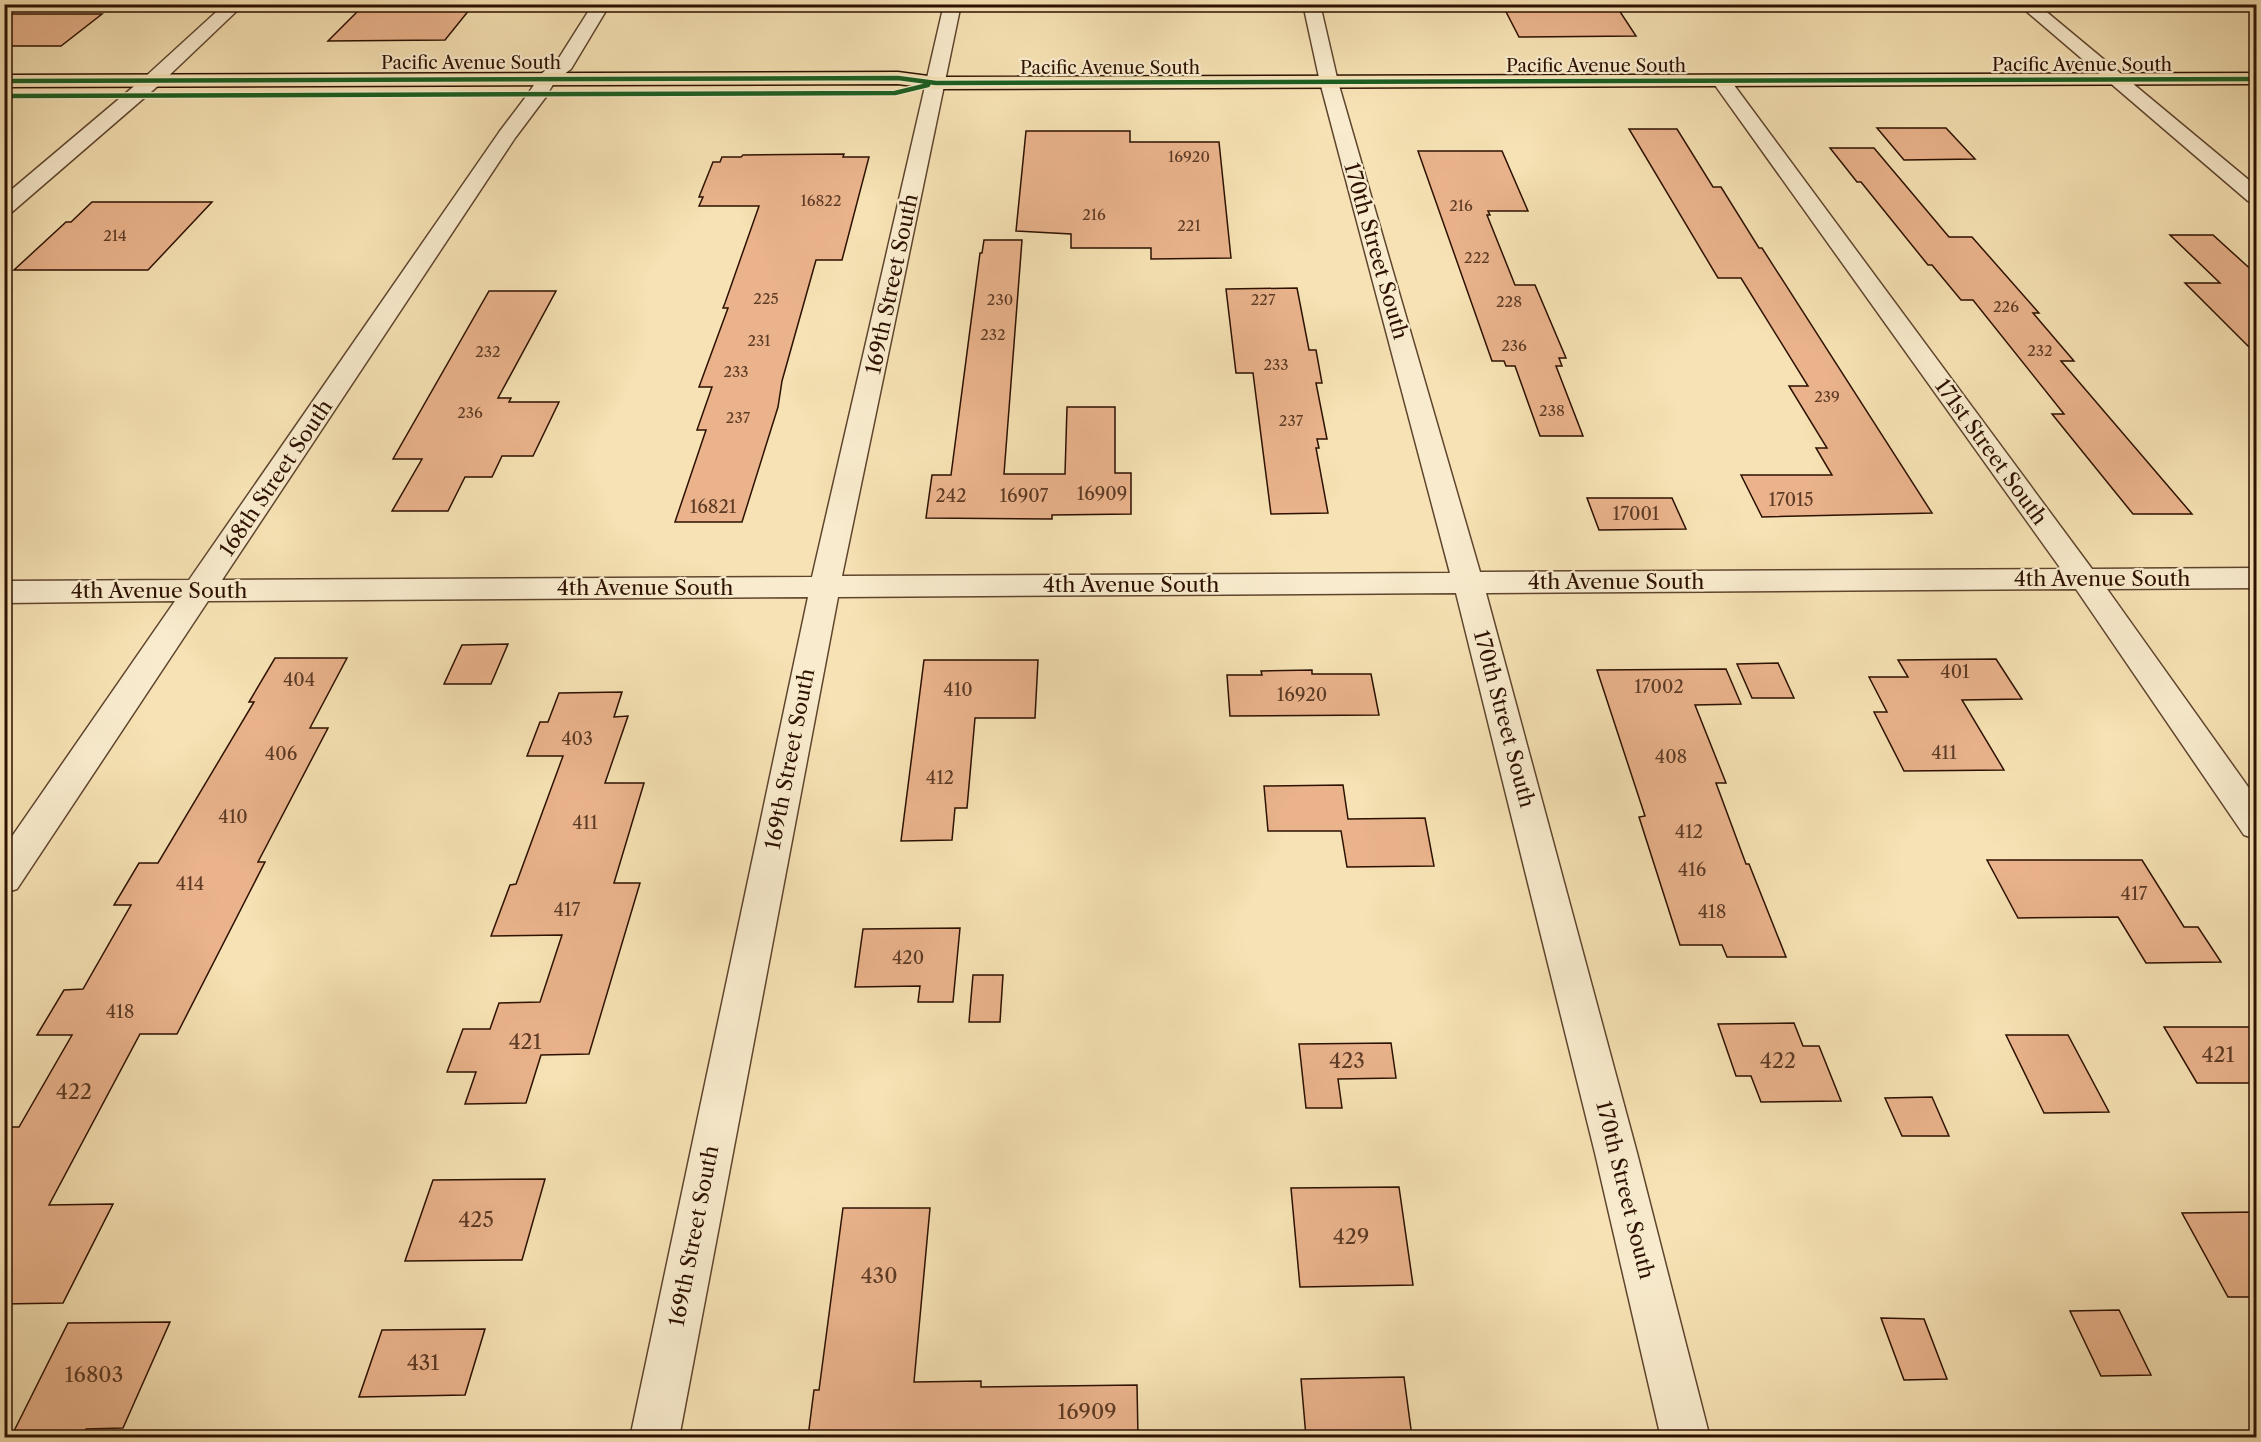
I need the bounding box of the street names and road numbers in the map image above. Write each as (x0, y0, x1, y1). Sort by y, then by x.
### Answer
street label: Pacific Avenue South (381, 52, 561, 74)
street label: Pacific Avenue South (1992, 54, 2172, 76)
street label: Pacific Avenue South (1506, 55, 1686, 77)
street label: Pacific Avenue South (1020, 57, 1200, 79)
street label: 170th Street South (1339, 160, 1414, 342)
street label: 169th Street South (860, 191, 923, 376)
street label: 171st Street South (1930, 374, 2053, 529)
street label: 168th Street South (214, 395, 337, 561)
street label: 4th Avenue South (2014, 566, 2190, 591)
street label: 4th Avenue South (1528, 569, 1704, 594)
street label: 4th Avenue South (1043, 572, 1219, 597)
street label: 4th Avenue South (557, 575, 733, 600)
street label: 4th Avenue South (71, 578, 247, 603)
street label: 170th Street South (1469, 627, 1540, 810)
street label: 169th Street South (760, 666, 819, 851)
street label: 170th Street South (1591, 1098, 1660, 1282)
street label: 169th Street South (664, 1143, 723, 1328)

